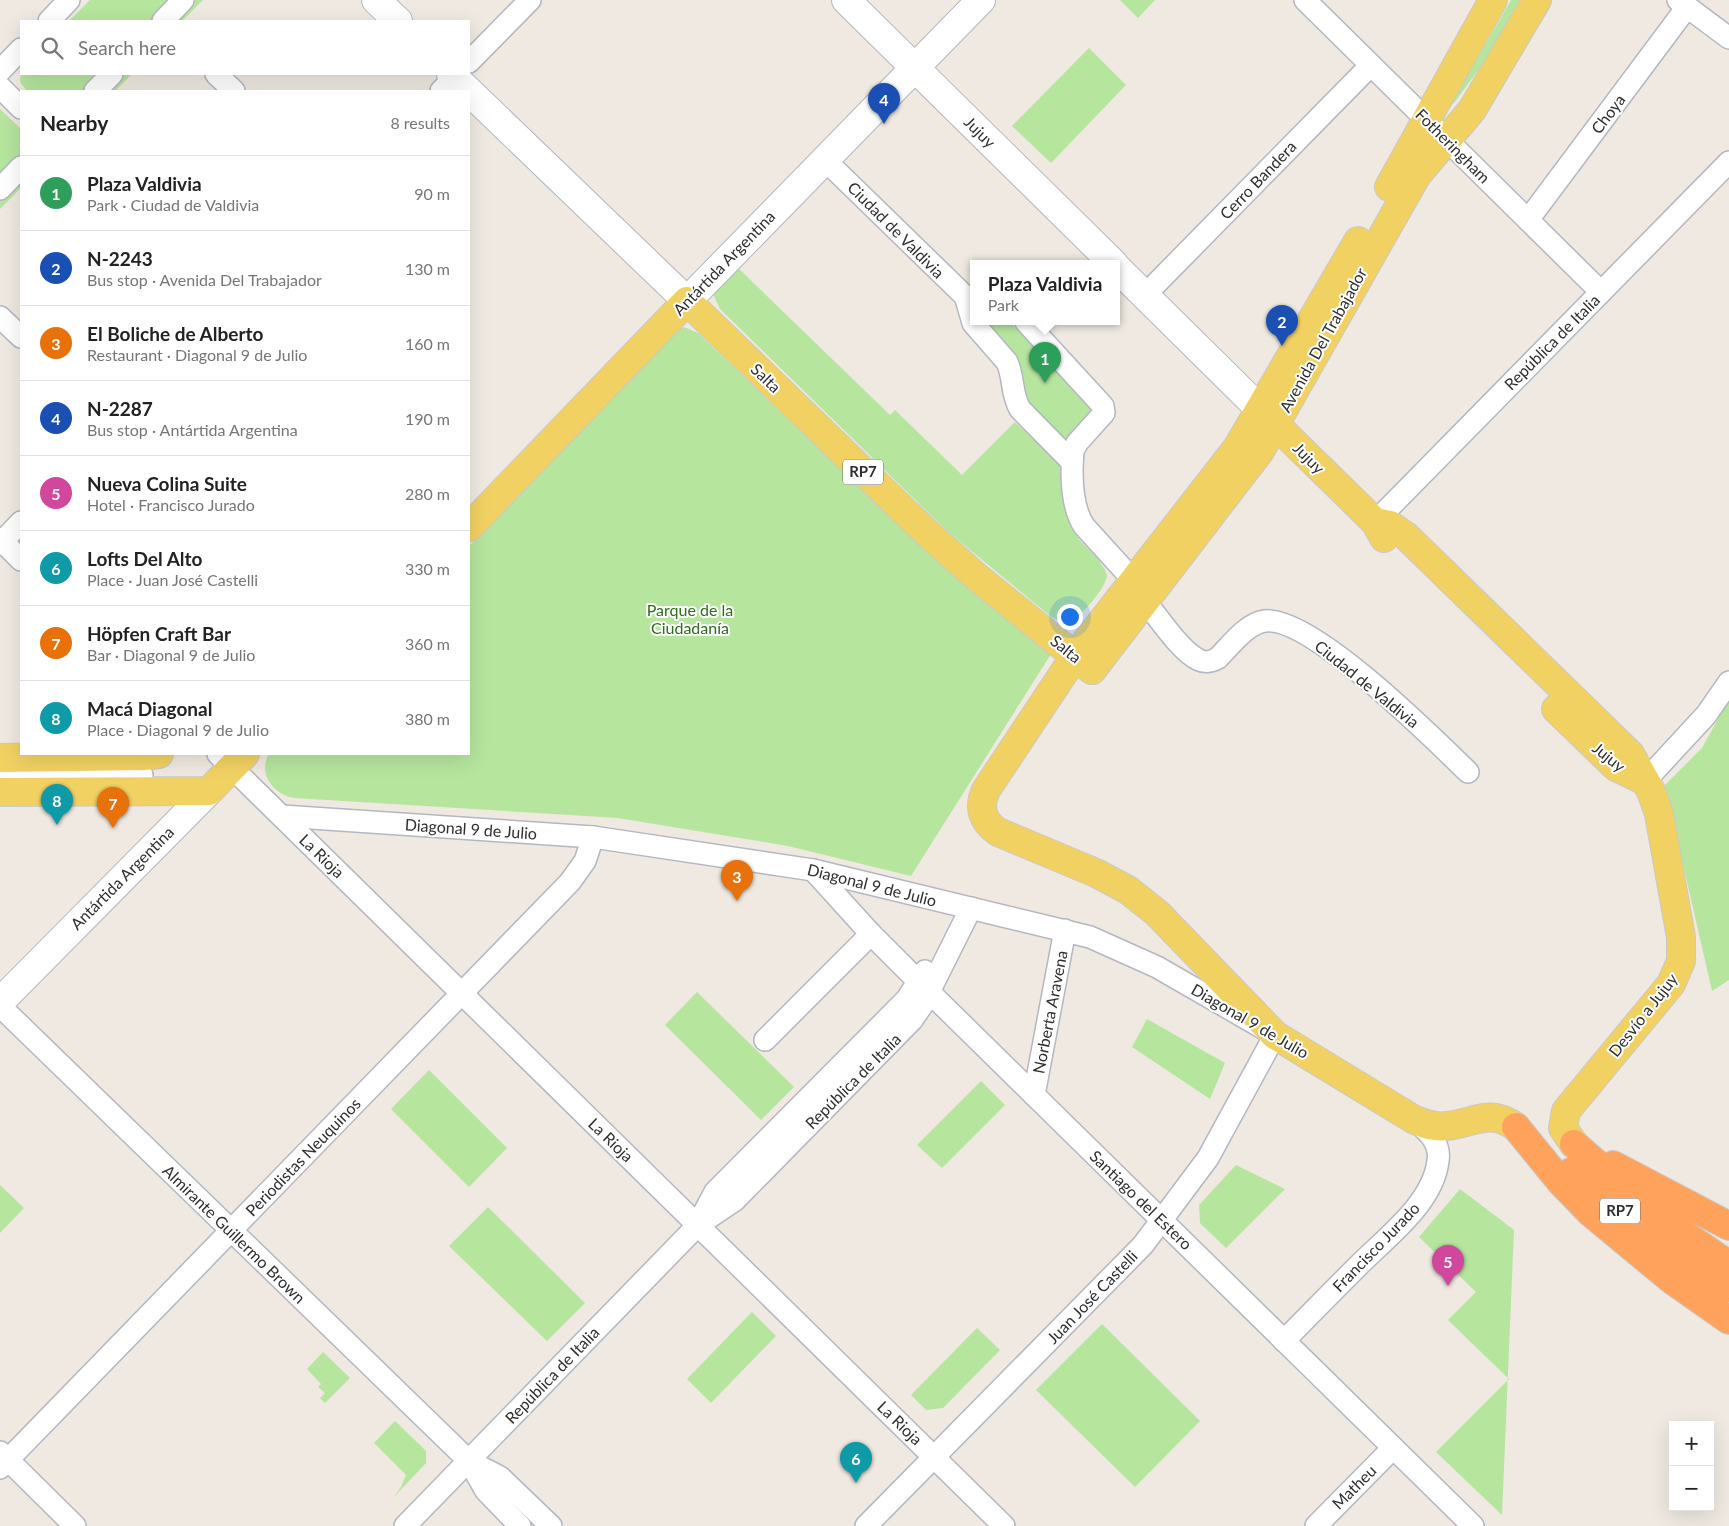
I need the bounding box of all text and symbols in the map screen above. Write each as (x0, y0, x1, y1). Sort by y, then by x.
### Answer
search box (20, 20, 470, 75)
icon: search (38, 34, 66, 62)
text: Search here (78, 36, 176, 59)
pin: 4 (868, 83, 900, 124)
street label: Choya (1587, 90, 1629, 137)
street label: Fotheringham (1412, 105, 1494, 187)
text: Nearby (40, 110, 108, 135)
street label: Jujuy (961, 112, 1000, 152)
text: 8 results (390, 113, 450, 132)
street label: Cerro Bandera (1216, 137, 1300, 223)
text: Plaza Valdivia (87, 172, 202, 195)
street label: Ciudad de Valdivia (844, 177, 949, 282)
text: 1 (51, 184, 61, 203)
text: 90 m (414, 184, 450, 203)
text: Park · Ciudad de Valdivia (87, 195, 259, 214)
street label: Antártida Argentina (669, 206, 778, 319)
text: N-2243 (87, 247, 153, 270)
text: 2 (51, 259, 61, 278)
text: 130 m (405, 259, 450, 278)
popup (970, 260, 1120, 325)
street label: Avenida Del Trabajador (1275, 264, 1370, 415)
text: Bus stop · Avenida Del Trabajador (87, 270, 322, 289)
text: Plaza Valdivia (988, 272, 1102, 295)
street label: República de Italia (1500, 290, 1603, 393)
text: Park (988, 295, 1019, 314)
pin: 2 (1266, 305, 1298, 346)
text: El Boliche de Alberto (87, 322, 263, 345)
text: 3 (51, 334, 61, 353)
text: 160 m (405, 334, 450, 353)
pin: 1 (1029, 342, 1061, 383)
text: Restaurant · Diagonal 9 de Julio (87, 345, 307, 364)
street label: Salta (748, 359, 785, 396)
text: N-2287 (87, 397, 153, 420)
text: 4 (51, 409, 61, 428)
text: 190 m (405, 409, 450, 428)
text: Bus stop · Antártida Argentina (87, 420, 298, 439)
street label: Jujuy (1290, 438, 1329, 478)
road number: RP7 (843, 460, 883, 484)
text: Nueva Colina Suite (87, 472, 247, 495)
text: 5 (51, 484, 61, 503)
text: 280 m (405, 484, 450, 503)
text: Hotel · Francisco Jurado (87, 495, 255, 514)
text: Lofts Del Alto (87, 547, 202, 570)
text: 6 (51, 559, 61, 578)
text: 330 m (405, 559, 450, 578)
text: Place · Juan José Castelli (87, 570, 258, 589)
park label: Parque de la Ciudadanía (647, 600, 733, 637)
your location (1057, 604, 1083, 630)
text: Höpfen Craft Bar (87, 622, 231, 645)
street label: Salta (1047, 631, 1085, 667)
text: 7 (51, 634, 61, 653)
text: 360 m (405, 634, 450, 653)
street label: Ciudad de Valdivia (1311, 636, 1423, 731)
text: Bar · Diagonal 9 de Julio (87, 645, 255, 664)
text: Macá Diagonal (87, 697, 212, 720)
text: 8 (51, 709, 61, 728)
text: 380 m (405, 709, 450, 728)
text: Place · Diagonal 9 de Julio (87, 720, 269, 739)
street label: Jujuy (1589, 738, 1630, 776)
pin: 8 (41, 784, 73, 825)
pin: 7 (97, 787, 129, 828)
street label: Diagonal 9 de Julio (404, 814, 538, 843)
street label: Antártida Argentina (66, 822, 177, 933)
street label: La Rioja (296, 830, 349, 882)
street label: Diagonal 9 de Julio (806, 859, 939, 910)
pin: 3 (721, 860, 753, 901)
street label: Norberta Aravena (1028, 949, 1071, 1075)
street label: Desvío a Jujuy (1604, 969, 1682, 1060)
street label: Diagonal 9 de Julio (1188, 979, 1312, 1062)
street label: República de Italia (801, 1029, 904, 1132)
street label: Periodistas Neuquinos (241, 1094, 364, 1220)
street label: La Rioja (585, 1114, 638, 1166)
street label: Santiago del Estero (1086, 1146, 1196, 1253)
street label: Almirante Guillermo Brown (159, 1161, 310, 1307)
street label: Francisco Jurado (1328, 1198, 1423, 1295)
road number: RP7 (1600, 1198, 1640, 1224)
pin: 5 (1432, 1245, 1464, 1286)
street label: Juan José Castelli (1042, 1246, 1141, 1347)
street label: República de Italia (501, 1322, 603, 1427)
street label: La Rioja (874, 1397, 927, 1449)
map controls (1669, 1421, 1714, 1511)
button: + (1669, 1421, 1714, 1466)
pin: 6 (840, 1442, 872, 1483)
street label: Matheu (1328, 1461, 1380, 1513)
button: − (1669, 1466, 1714, 1511)

